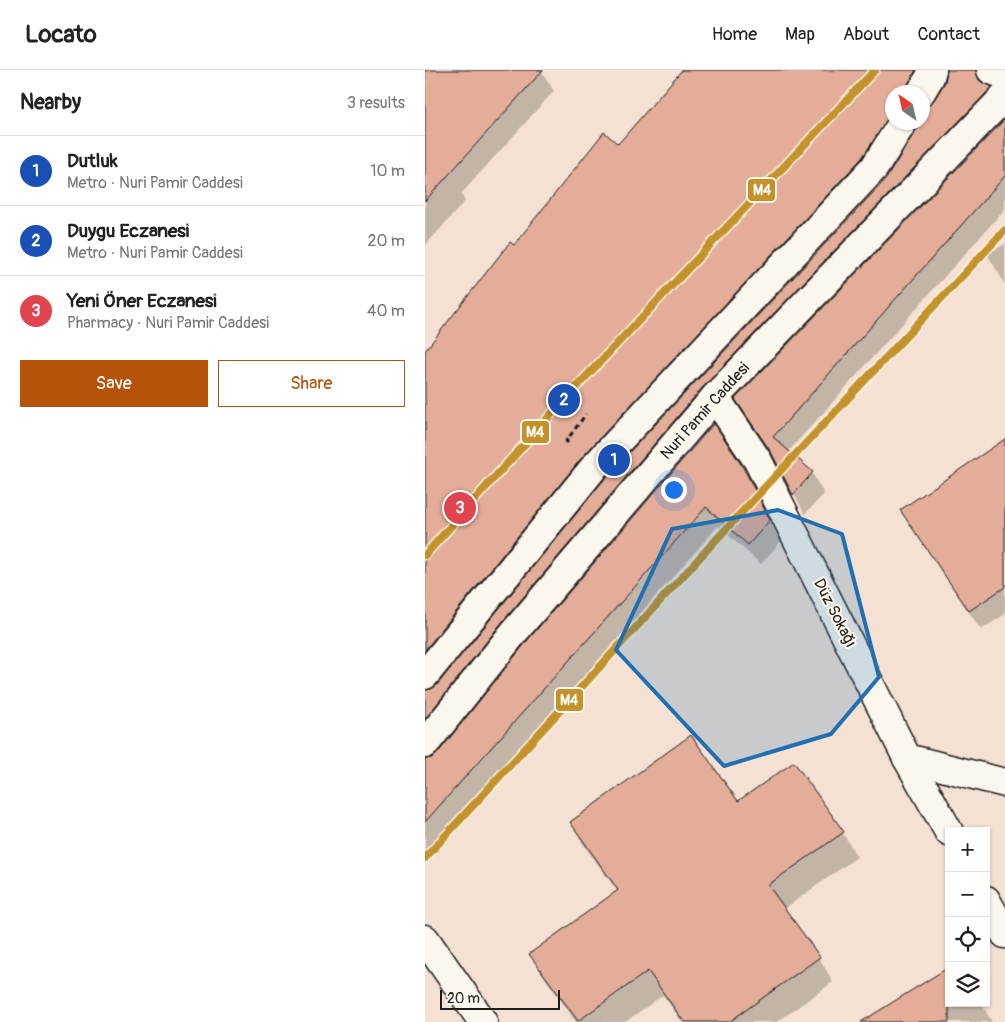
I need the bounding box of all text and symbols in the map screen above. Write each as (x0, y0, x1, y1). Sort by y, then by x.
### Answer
text: Locato (25, 20, 97, 49)
text: Home (712, 23, 757, 46)
text: Map (785, 23, 815, 46)
text: About (843, 23, 889, 46)
text: Contact (917, 23, 980, 46)
north arrow (885, 85, 930, 130)
text: Nearby (20, 89, 81, 116)
text: 3 results (347, 93, 405, 113)
text: Dutluk (67, 149, 118, 173)
text: 1 (33, 161, 39, 181)
text: 10 m (370, 161, 405, 181)
text: Metro · Nuri Pamir Caddesi (67, 173, 243, 193)
line badge: M4 (747, 178, 776, 202)
text: M4 (753, 182, 772, 199)
text: Duygu Eczanesi (67, 219, 189, 243)
text: 2 (32, 231, 40, 251)
text: 20 m (367, 231, 405, 251)
text: Metro · Nuri Pamir Caddesi (67, 243, 243, 263)
text: Yeni Öner Eczanesi (67, 289, 217, 313)
text: 3 (32, 301, 40, 321)
text: 40 m (367, 301, 405, 321)
text: Pharmacy · Nuri Pamir Caddesi (67, 313, 269, 333)
street label: Nuri Pamir Caddesi (656, 358, 754, 464)
button: Save (20, 360, 208, 407)
button: Share (218, 360, 405, 407)
pin: 2 (548, 381, 580, 419)
line badge: M4 (521, 420, 550, 444)
text: M4 (526, 424, 545, 441)
pin: 1 (598, 441, 630, 479)
your location (661, 477, 687, 503)
pin: 3 (444, 489, 476, 527)
street label: Düz Sokağı (809, 575, 861, 651)
line badge: M4 (555, 688, 584, 712)
text: M4 (560, 692, 579, 709)
map controls (945, 827, 990, 1007)
button: + (945, 827, 990, 872)
button: − (945, 872, 990, 917)
button: locate (945, 917, 990, 962)
button: layers (945, 962, 990, 1007)
scale bar (440, 987, 560, 1010)
text: 20 m (447, 990, 480, 1007)

